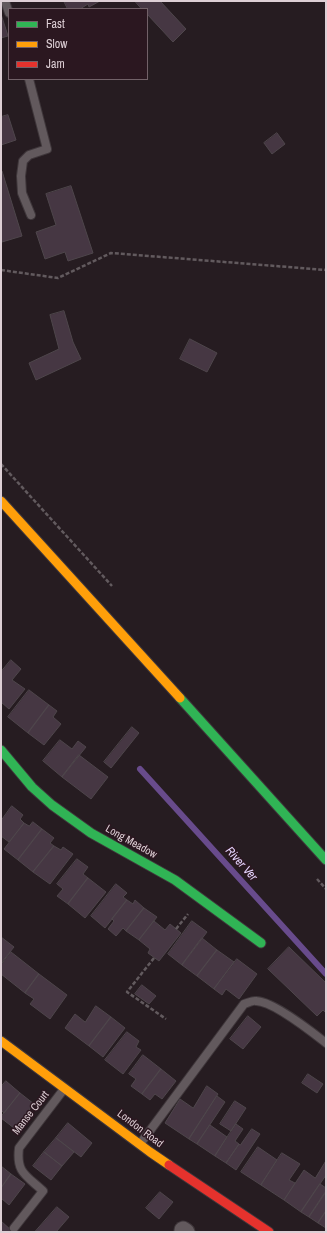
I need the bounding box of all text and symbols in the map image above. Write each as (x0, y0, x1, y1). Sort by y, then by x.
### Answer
legend (8, 8, 148, 80)
text: Fast (46, 16, 65, 32)
text: Slow (46, 36, 67, 52)
text: Jam (46, 56, 65, 72)
street label: Long Meadow (103, 822, 159, 862)
water label: River Ver (222, 844, 260, 884)
street label: Manse Court (10, 1089, 52, 1137)
street label: London Road (114, 1107, 166, 1151)

